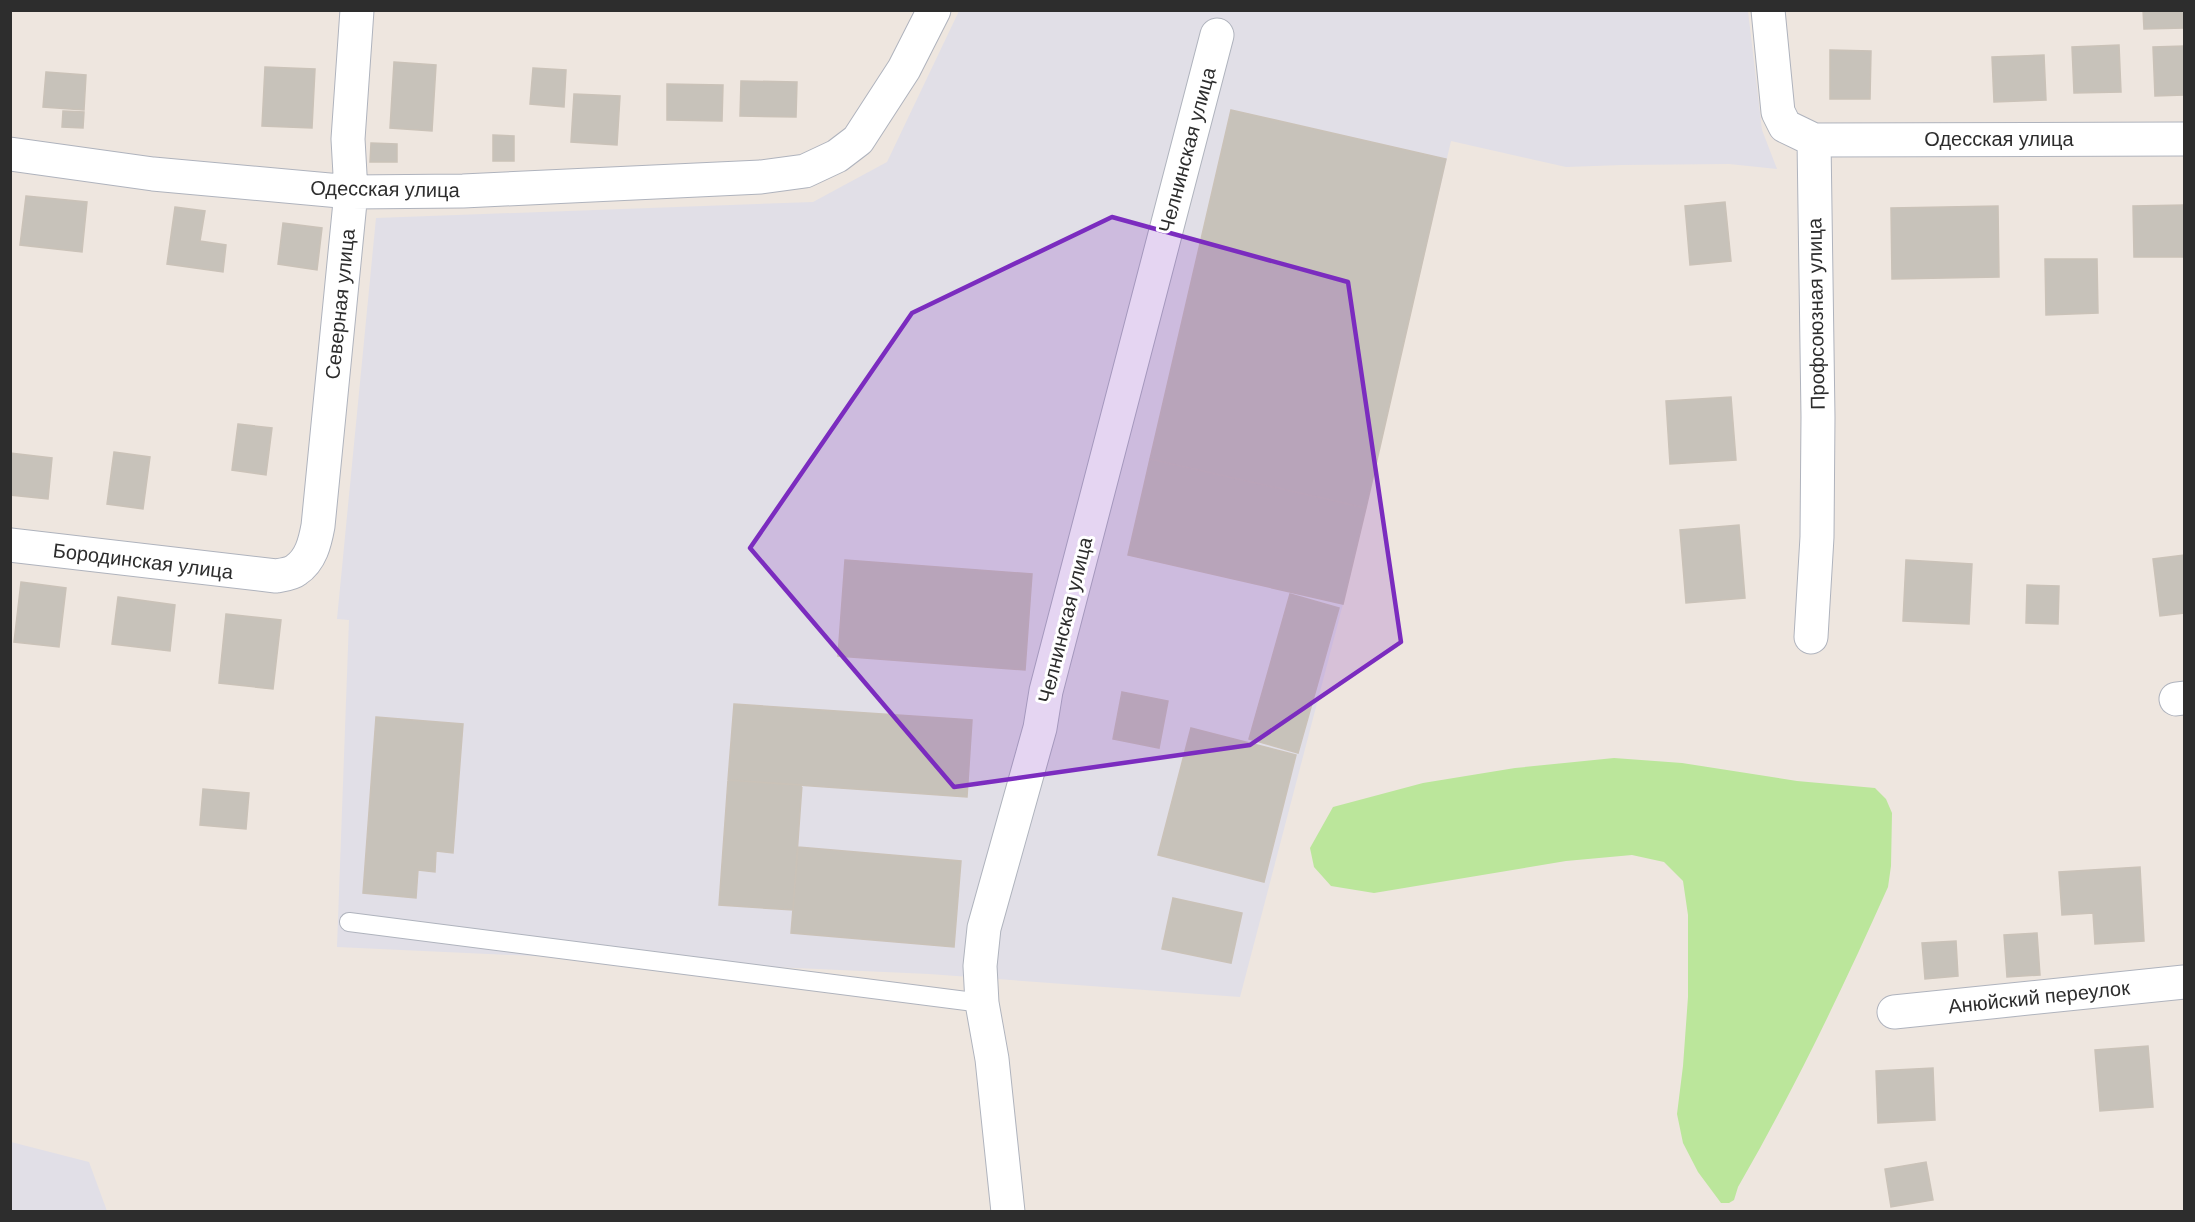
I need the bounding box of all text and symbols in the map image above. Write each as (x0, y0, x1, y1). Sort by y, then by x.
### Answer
street label: Челнинская улица (1152, 64, 1222, 236)
street label: Одесская улица (1924, 126, 2075, 152)
street label: Одесская улица (310, 175, 461, 203)
street label: Профсоюзная улица (1801, 217, 1831, 410)
street label: Северная улица (319, 226, 361, 381)
street label: Челнинская улица (1032, 533, 1098, 706)
street label: Бородинская улица (51, 537, 235, 585)
street label: Анюйский переулок (1947, 975, 2131, 1019)

